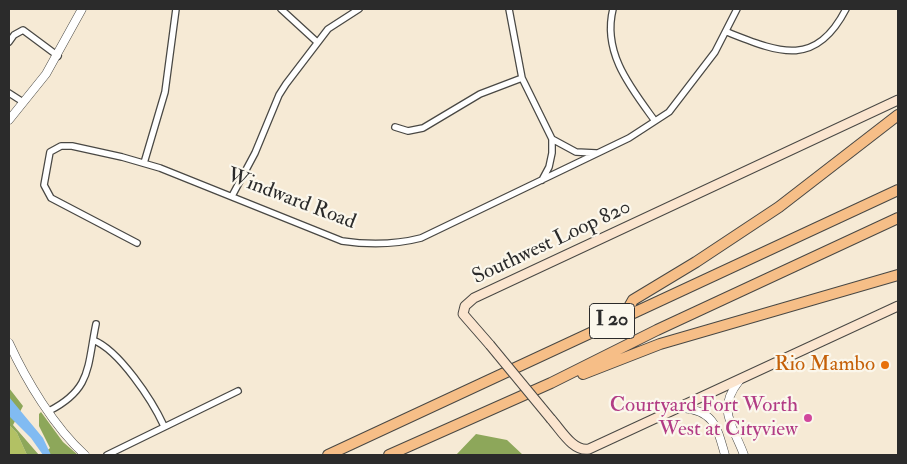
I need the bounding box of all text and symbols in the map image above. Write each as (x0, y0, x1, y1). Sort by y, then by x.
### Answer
street label: Windward Road (223, 164, 359, 236)
street label: Southwest Loop 820 (469, 195, 635, 291)
road number: I 20 (590, 304, 634, 338)
place label: Rio Mambo (775, 352, 875, 378)
marker: Rio Mambo (879, 359, 891, 371)
place label: Courtyard Fort Worth West at Cityview (610, 393, 798, 443)
marker: Courtyard Fort Worth West at Cityview (802, 412, 814, 424)

